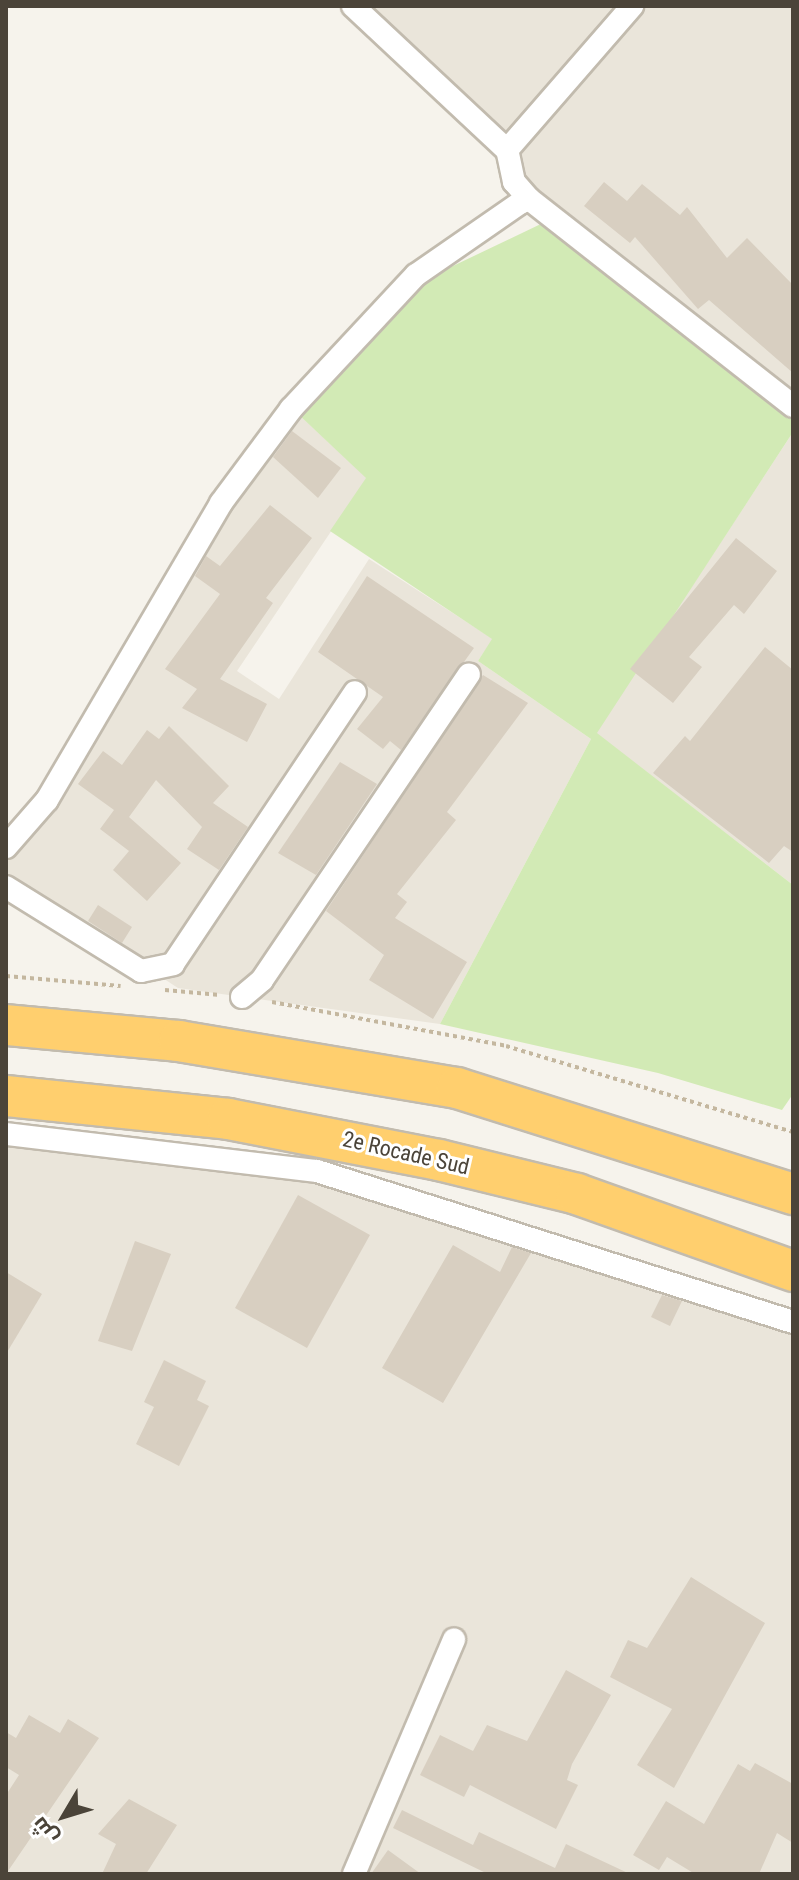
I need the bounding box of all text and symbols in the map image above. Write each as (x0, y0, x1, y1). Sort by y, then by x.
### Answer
street label: 2e Rocade Sud (340, 1126, 472, 1180)
north arrow (24, 1776, 104, 1856)
text: ش (26, 1812, 63, 1850)

